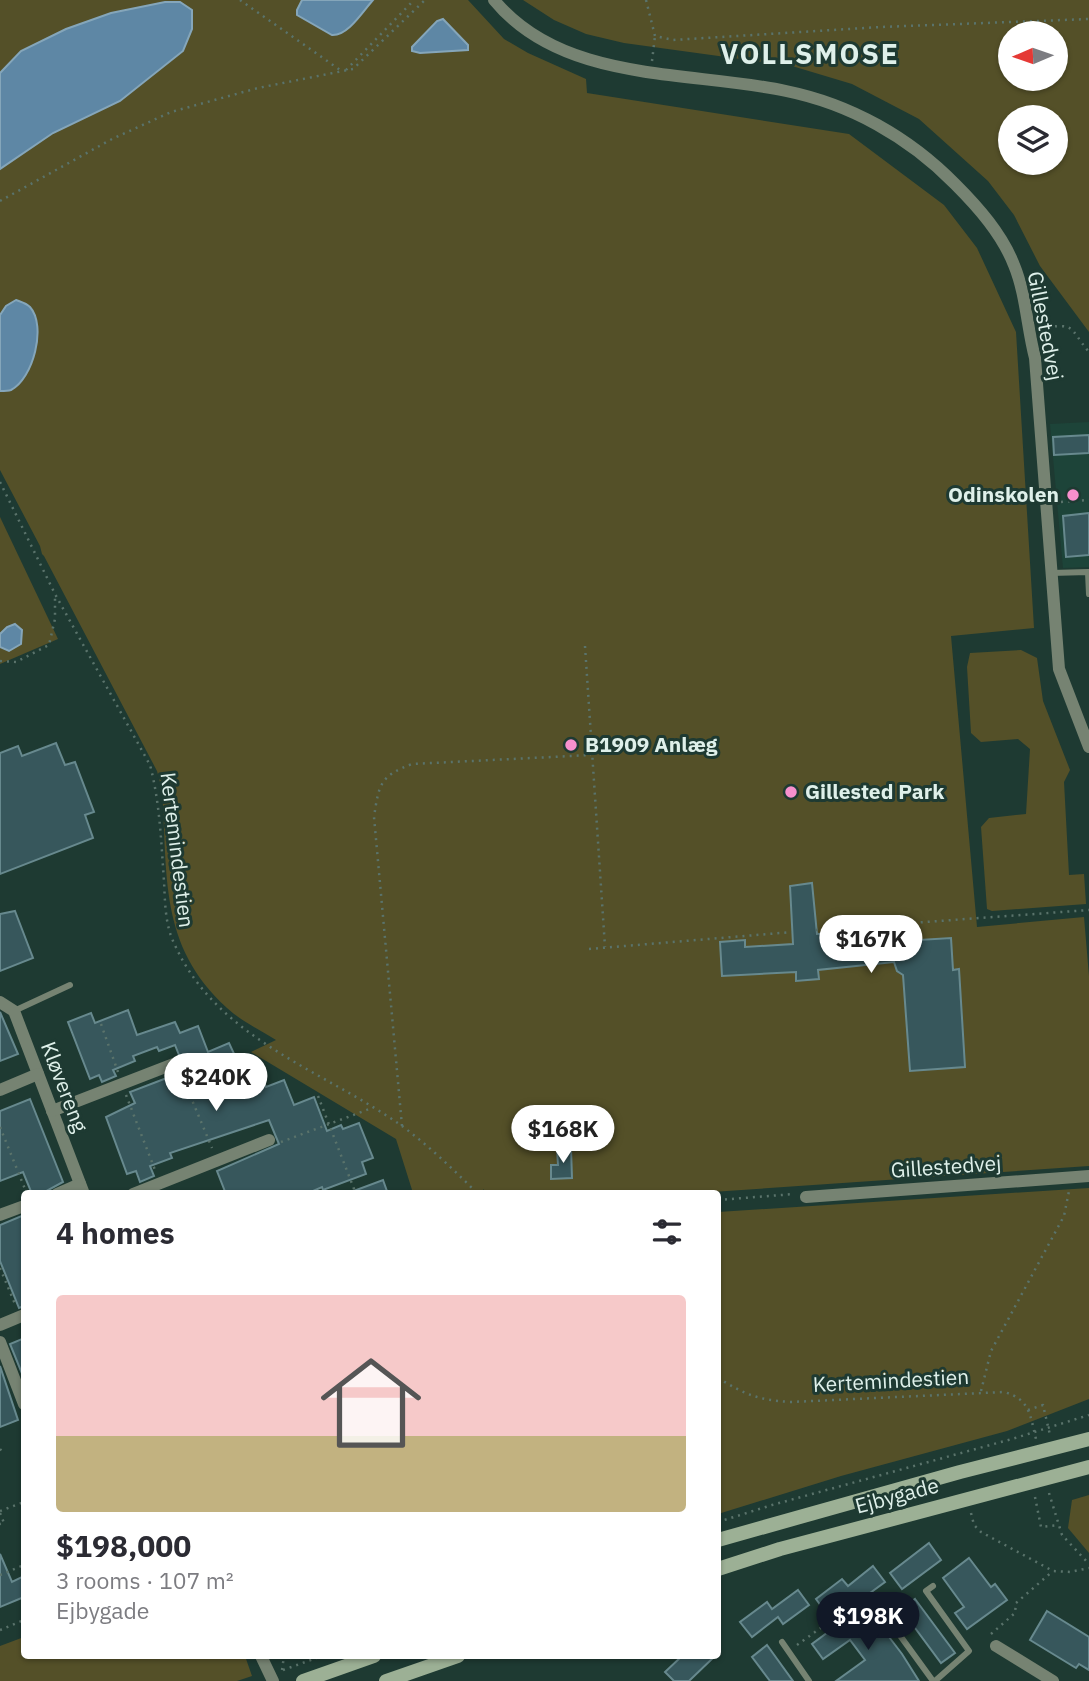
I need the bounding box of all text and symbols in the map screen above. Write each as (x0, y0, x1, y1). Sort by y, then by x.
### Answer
north arrow (998, 21, 1068, 91)
map controls (998, 21, 1068, 175)
district label: VOLLSMOSE (720, 35, 900, 72)
button: layers (998, 105, 1068, 175)
street label: Gillestedvej (1022, 269, 1070, 383)
place label: Odinskolen (948, 480, 1059, 508)
marker: Odinskolen (1065, 487, 1081, 503)
place label: B1909 Anlæg (585, 730, 718, 758)
marker: B1909 Anlæg (563, 737, 579, 753)
street label: Kertemindestien (155, 771, 201, 929)
place label: Gillested Park (805, 777, 945, 805)
marker: Gillested Park (783, 784, 799, 800)
pin: $167K (822, 916, 920, 975)
text: $167K (835, 923, 907, 953)
street label: Kløvereng (35, 1037, 95, 1136)
pin: $240K (167, 1054, 265, 1113)
text: $240K (180, 1061, 252, 1091)
pin: $168K (514, 1106, 612, 1165)
text: $168K (527, 1113, 599, 1143)
street label: Gillestedvej (890, 1148, 1002, 1184)
text: 4 homes (56, 1213, 175, 1252)
icon: filters (648, 1213, 686, 1251)
icon: home (308, 1340, 434, 1466)
street label: Kertemindestien (812, 1362, 970, 1398)
street label: Ejbygade (852, 1470, 942, 1520)
text: $198,000 (56, 1526, 191, 1565)
text: 3 rooms · 107 m² (56, 1565, 234, 1595)
pin: $198K (819, 1592, 917, 1652)
text: Ejbygade (56, 1595, 150, 1625)
text: $198K (832, 1600, 904, 1630)

